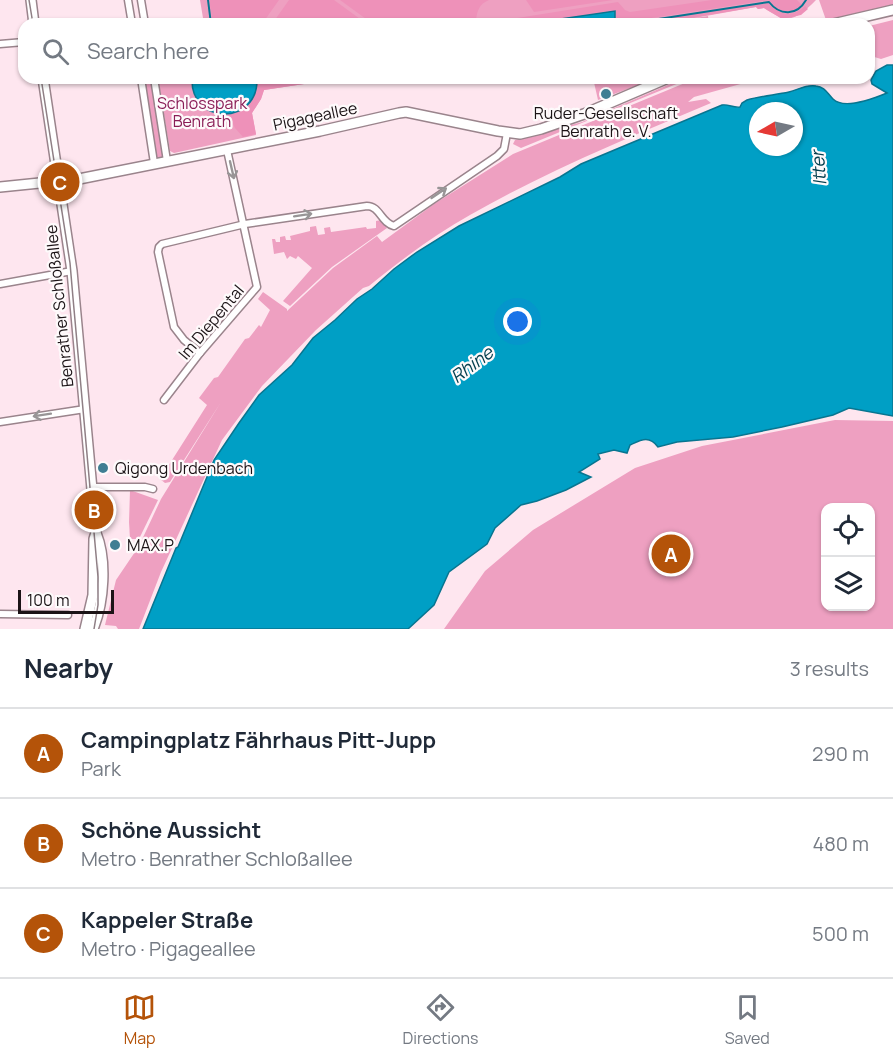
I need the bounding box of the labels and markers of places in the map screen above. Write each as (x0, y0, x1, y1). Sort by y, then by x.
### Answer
marker: Ruder-Gesellschaft Benrath e. V. (599, 87, 613, 101)
place label: Ruder-Gesellschaft Benrath e. V. (534, 102, 678, 142)
pin: C (40, 160, 80, 204)
place label: Qigong Urdenbach (115, 457, 253, 479)
marker: Qigong Urdenbach (96, 461, 110, 475)
pin: B (74, 488, 113, 532)
pin: A (652, 532, 690, 576)
place label: MAX.P (127, 534, 174, 556)
marker: MAX.P (108, 538, 122, 552)

